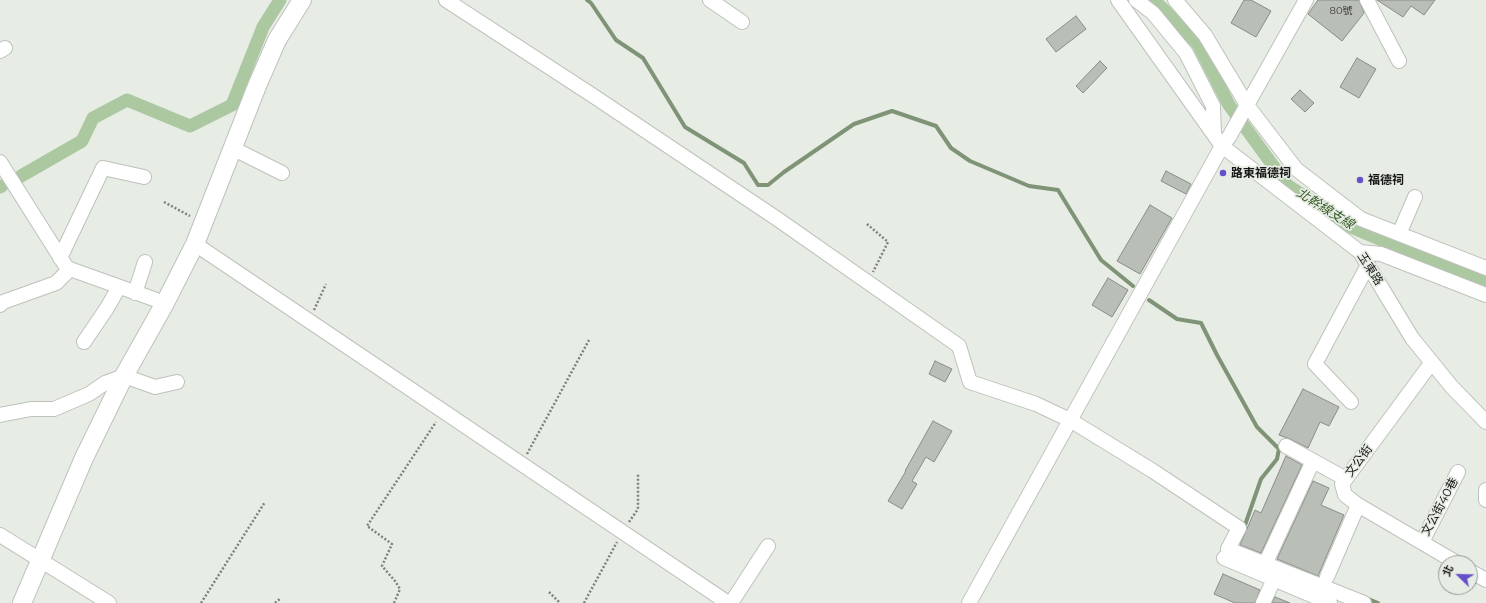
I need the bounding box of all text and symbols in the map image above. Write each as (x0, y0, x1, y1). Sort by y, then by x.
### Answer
house number: 80號 (1330, 5, 1352, 17)
place label: 路東福德祠 (1231, 166, 1291, 180)
marker: 路東福德祠 (1218, 168, 1228, 178)
place label: 福德祠 (1368, 173, 1404, 187)
marker: 福德祠 (1355, 175, 1365, 185)
water label: 北幹線支線 (1293, 185, 1357, 233)
street label: 玉東路 (1354, 250, 1386, 288)
street label: 文公街 (1342, 442, 1376, 480)
street label: 文公街40巷 (1419, 475, 1461, 539)
north arrow (1438, 555, 1478, 595)
text: 北 (1439, 563, 1456, 578)

